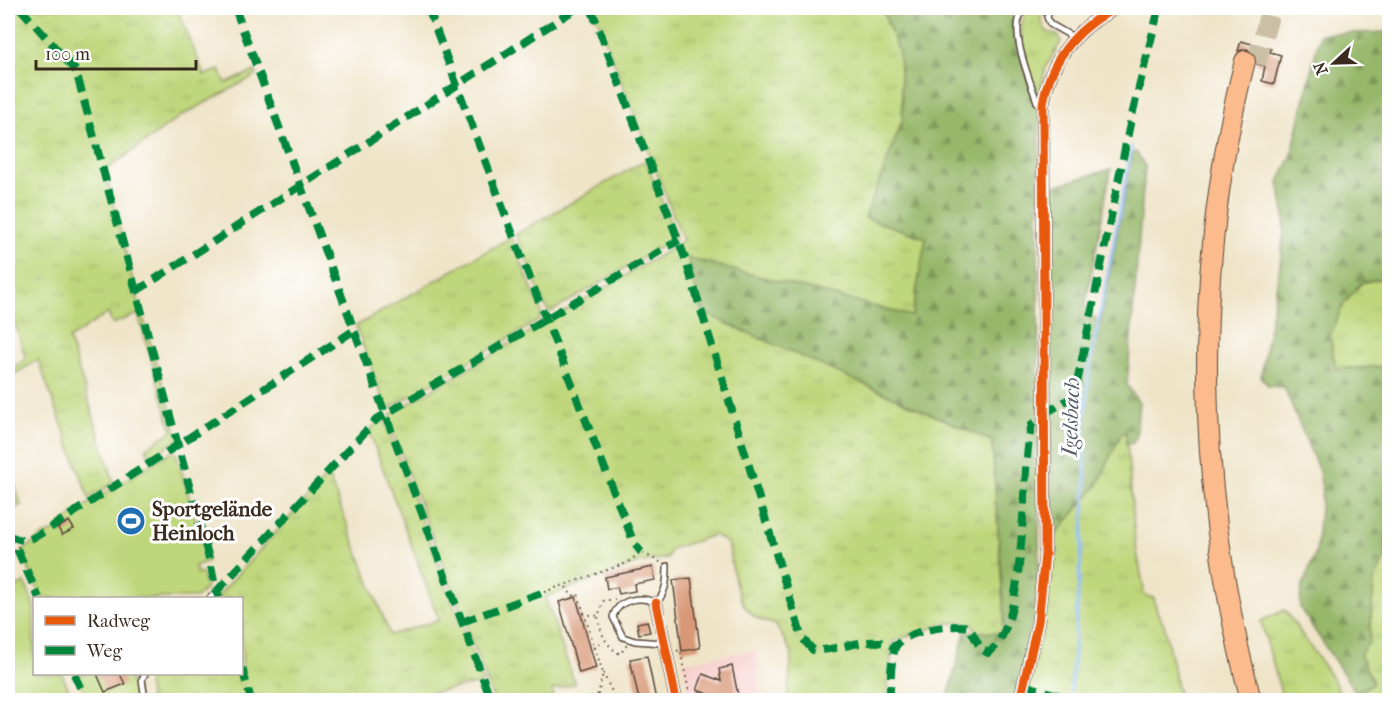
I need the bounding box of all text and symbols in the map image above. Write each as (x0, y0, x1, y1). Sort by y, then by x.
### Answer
scale bar (36, 33, 196, 71)
north arrow (1304, 33, 1364, 93)
text: 100 m (45, 44, 90, 65)
text: N (1309, 58, 1332, 78)
water label: Igelsbach (1057, 377, 1085, 458)
place label: Sportgelände Heinloch (152, 497, 273, 545)
sports icon: Sportgelände Heinloch (115, 505, 147, 537)
legend (33, 597, 243, 675)
text: Radweg (87, 611, 150, 632)
text: Weg (86, 641, 122, 662)

